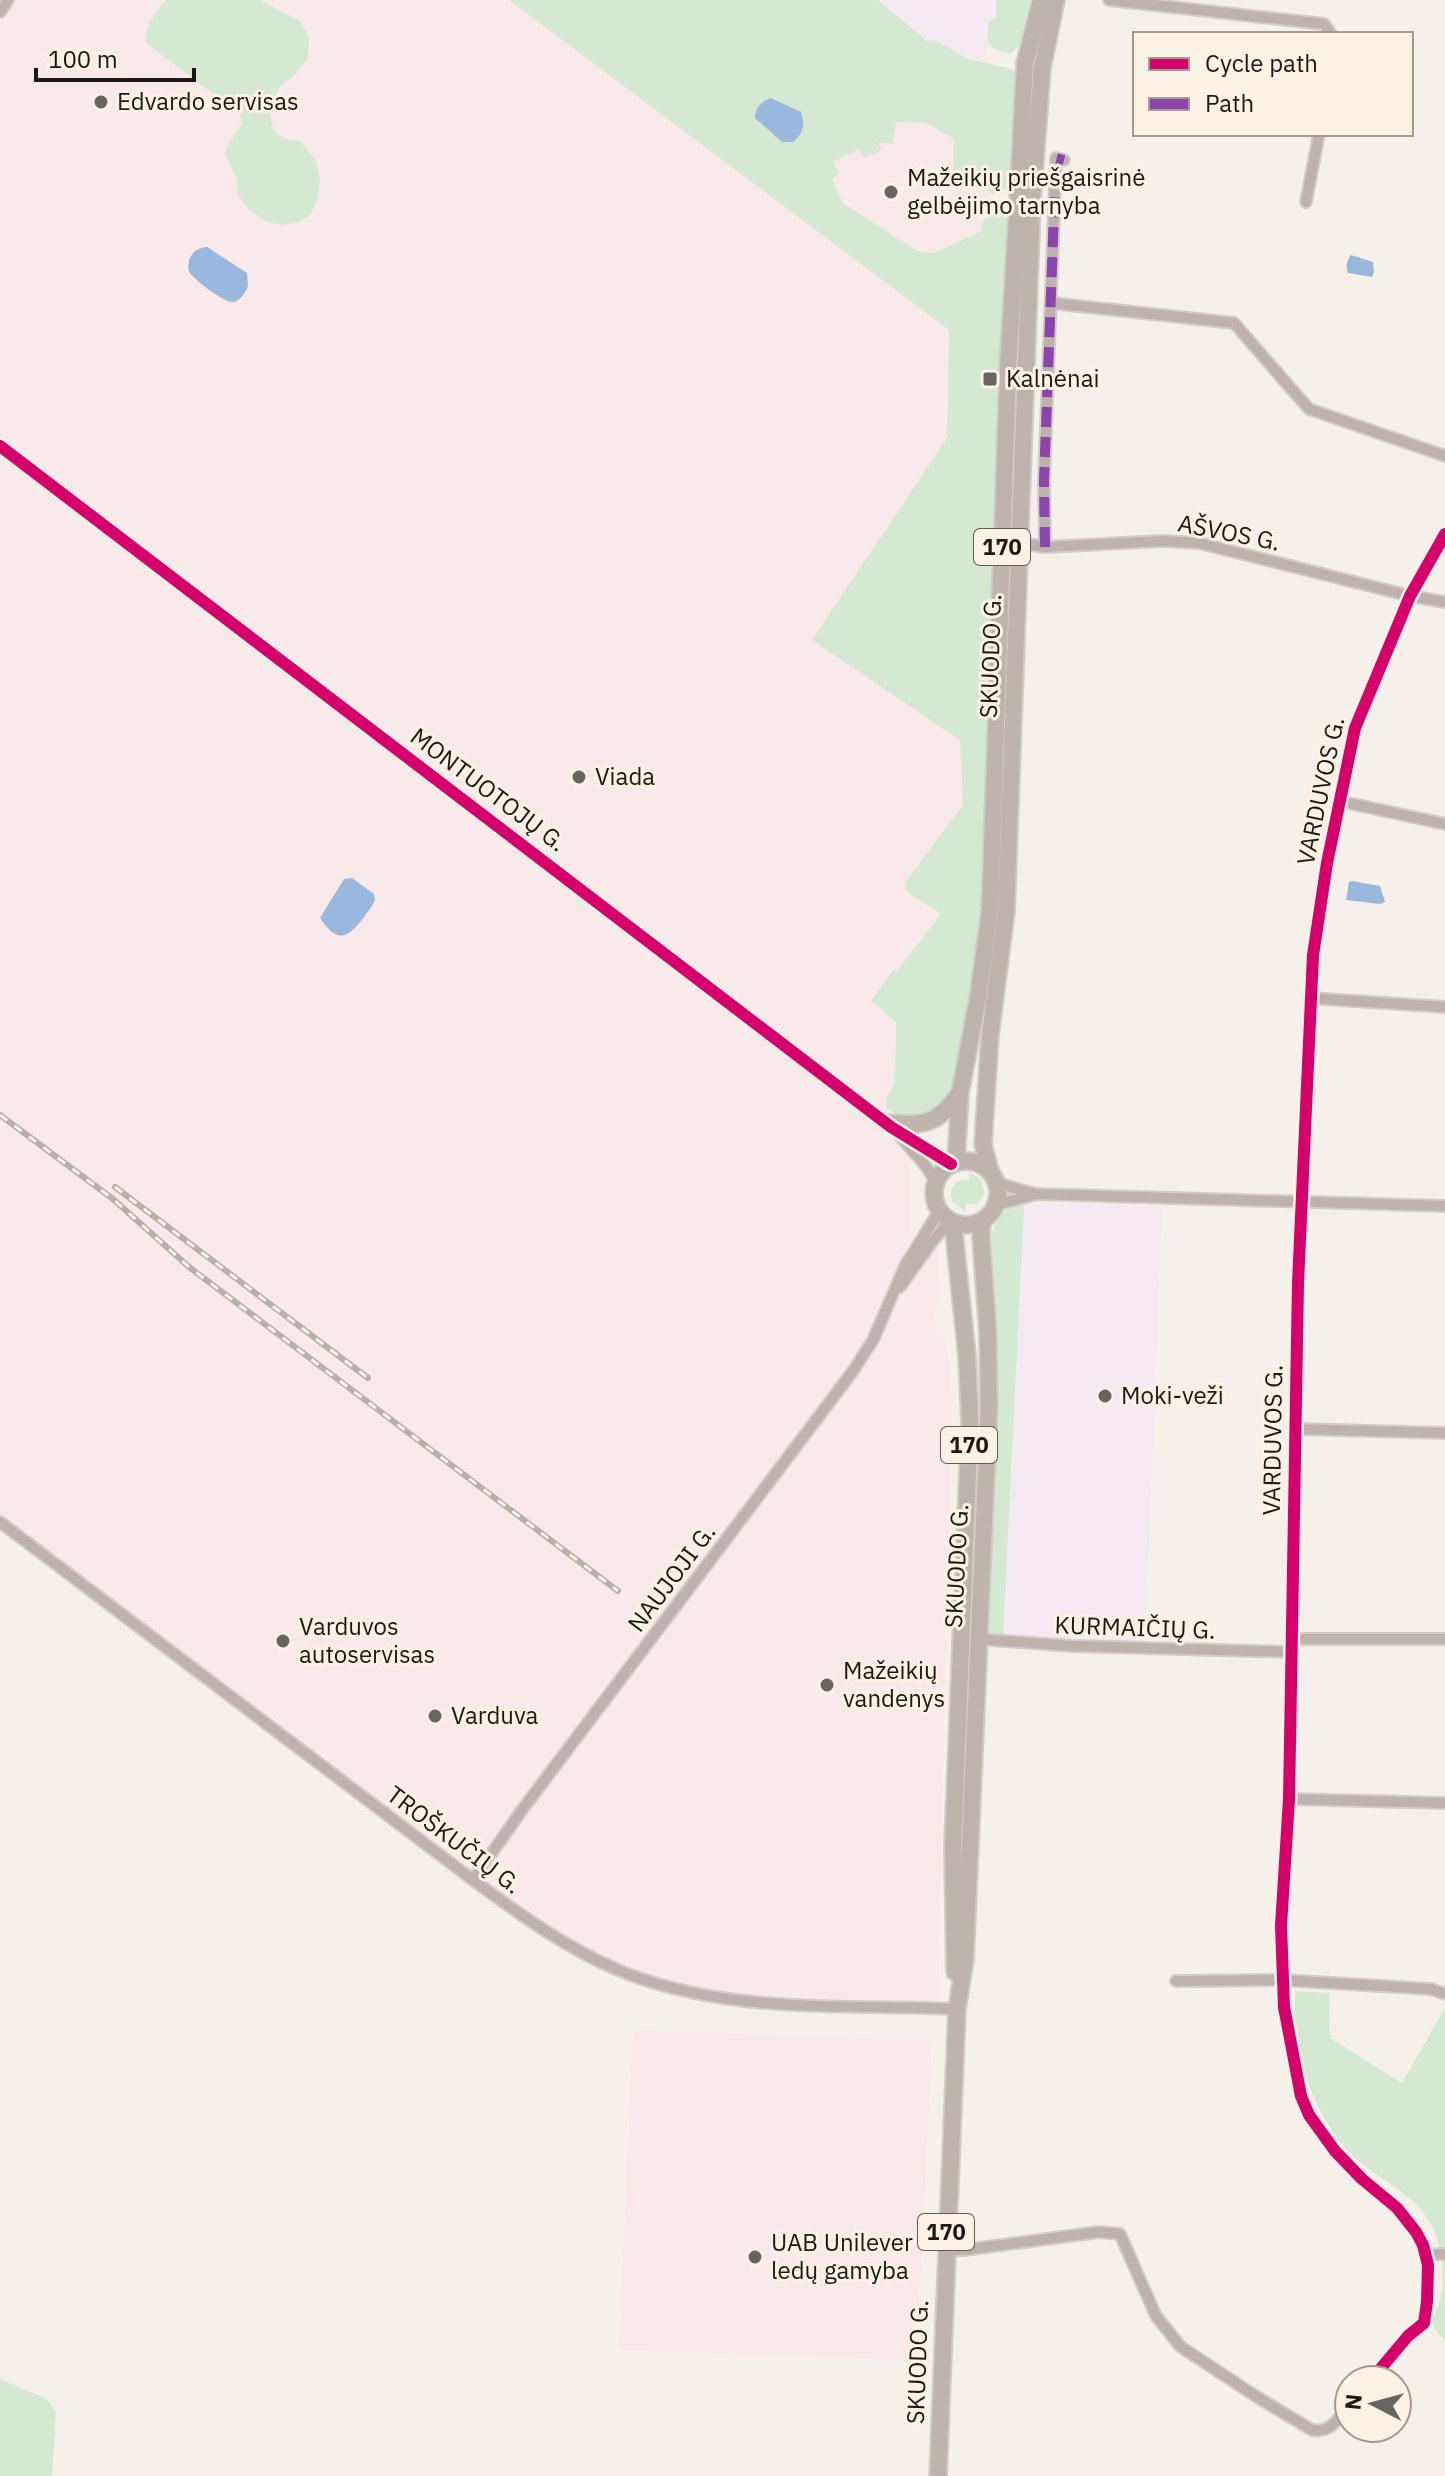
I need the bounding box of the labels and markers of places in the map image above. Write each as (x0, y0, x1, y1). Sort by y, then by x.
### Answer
place label: Edvardo servisas (117, 85, 299, 117)
marker: Edvardo servisas (92, 93, 110, 111)
place label: Mažeikių priešgaisrinė gelbėjimo tarnyba (907, 161, 1145, 221)
marker: Mažeikių priešgaisrinė gelbėjimo tarnyba (882, 183, 900, 201)
place label: Kalnėnai (1006, 362, 1099, 394)
marker: Kalnėnai (981, 370, 999, 388)
place label: Viada (595, 760, 655, 792)
marker: Viada (570, 768, 588, 786)
place label: Moki-veži (1121, 1379, 1224, 1411)
marker: Moki-veži (1096, 1387, 1114, 1405)
place label: Varduvos autoservisas (299, 1610, 435, 1670)
marker: Varduvos autoservisas (274, 1632, 292, 1650)
place label: Mažeikių vandenys (843, 1654, 945, 1714)
marker: Mažeikių vandenys (818, 1676, 836, 1694)
place label: Varduva (451, 1699, 539, 1731)
marker: Varduva (426, 1707, 444, 1725)
place label: UAB Unilever ledų gamyba (771, 2226, 913, 2286)
marker: UAB Unilever ledų gamyba (746, 2248, 764, 2266)

